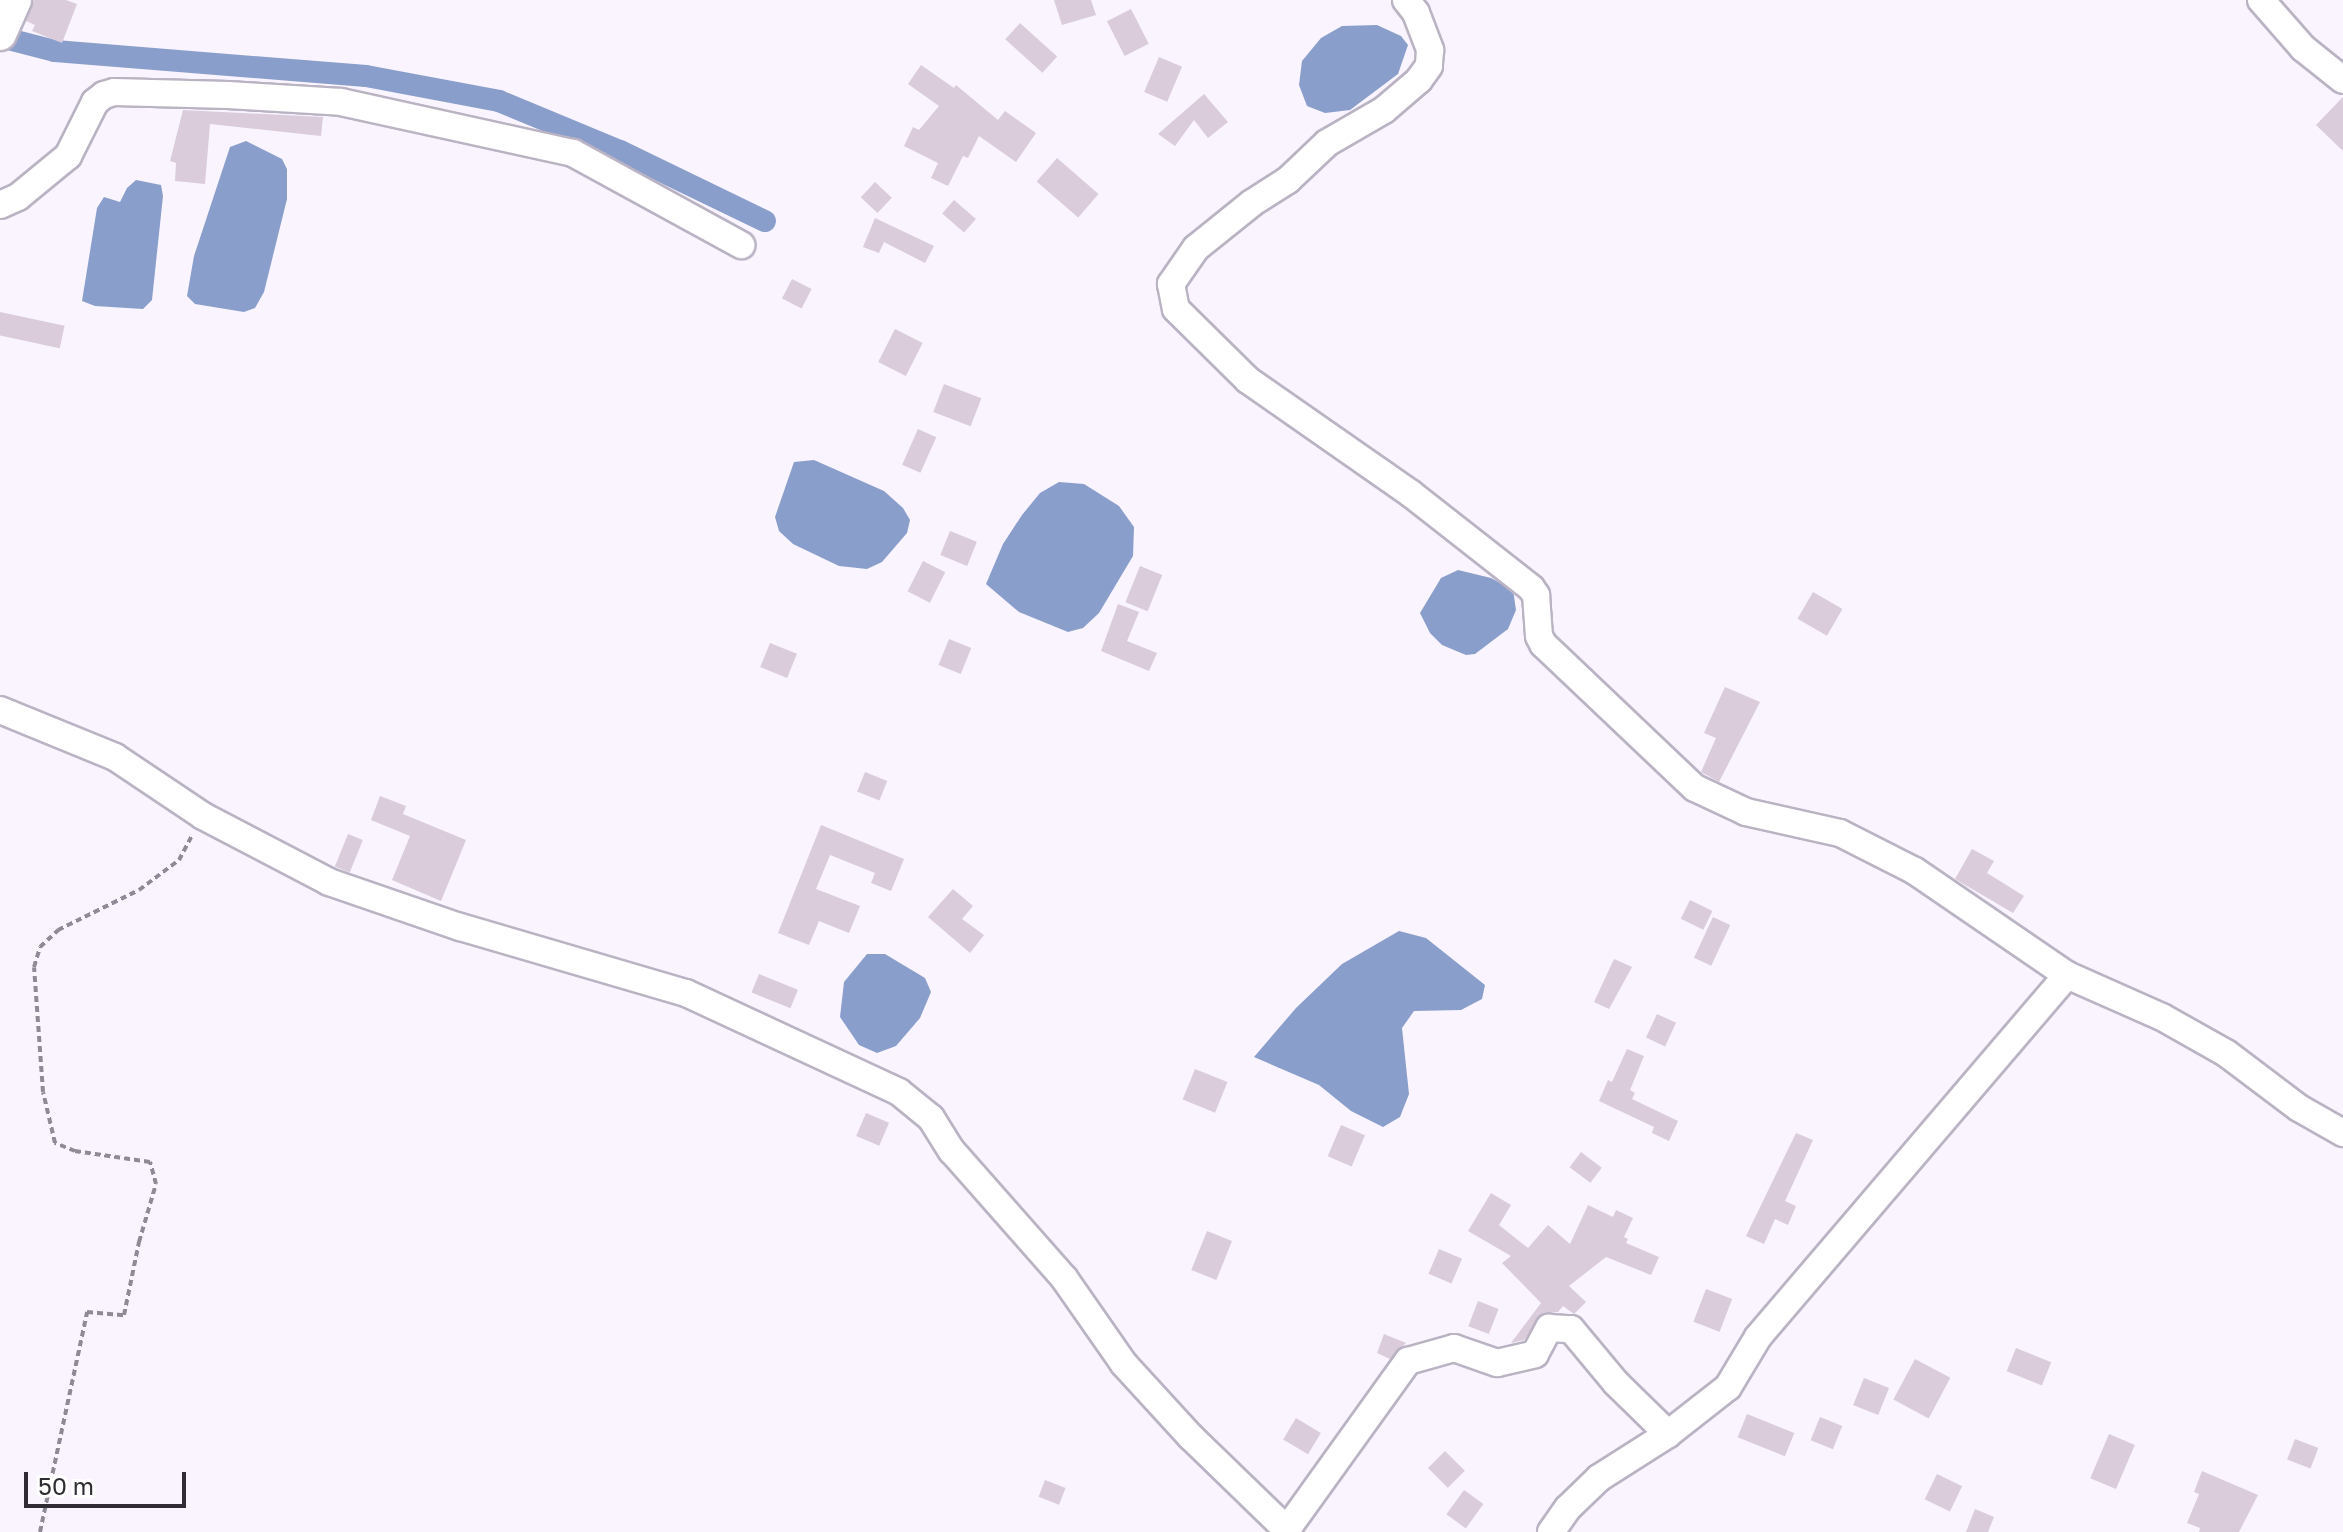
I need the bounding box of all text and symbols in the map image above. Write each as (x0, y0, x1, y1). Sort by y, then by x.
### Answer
scale bar (28, 1456, 190, 1506)
text: 50 m (38, 1471, 94, 1500)

